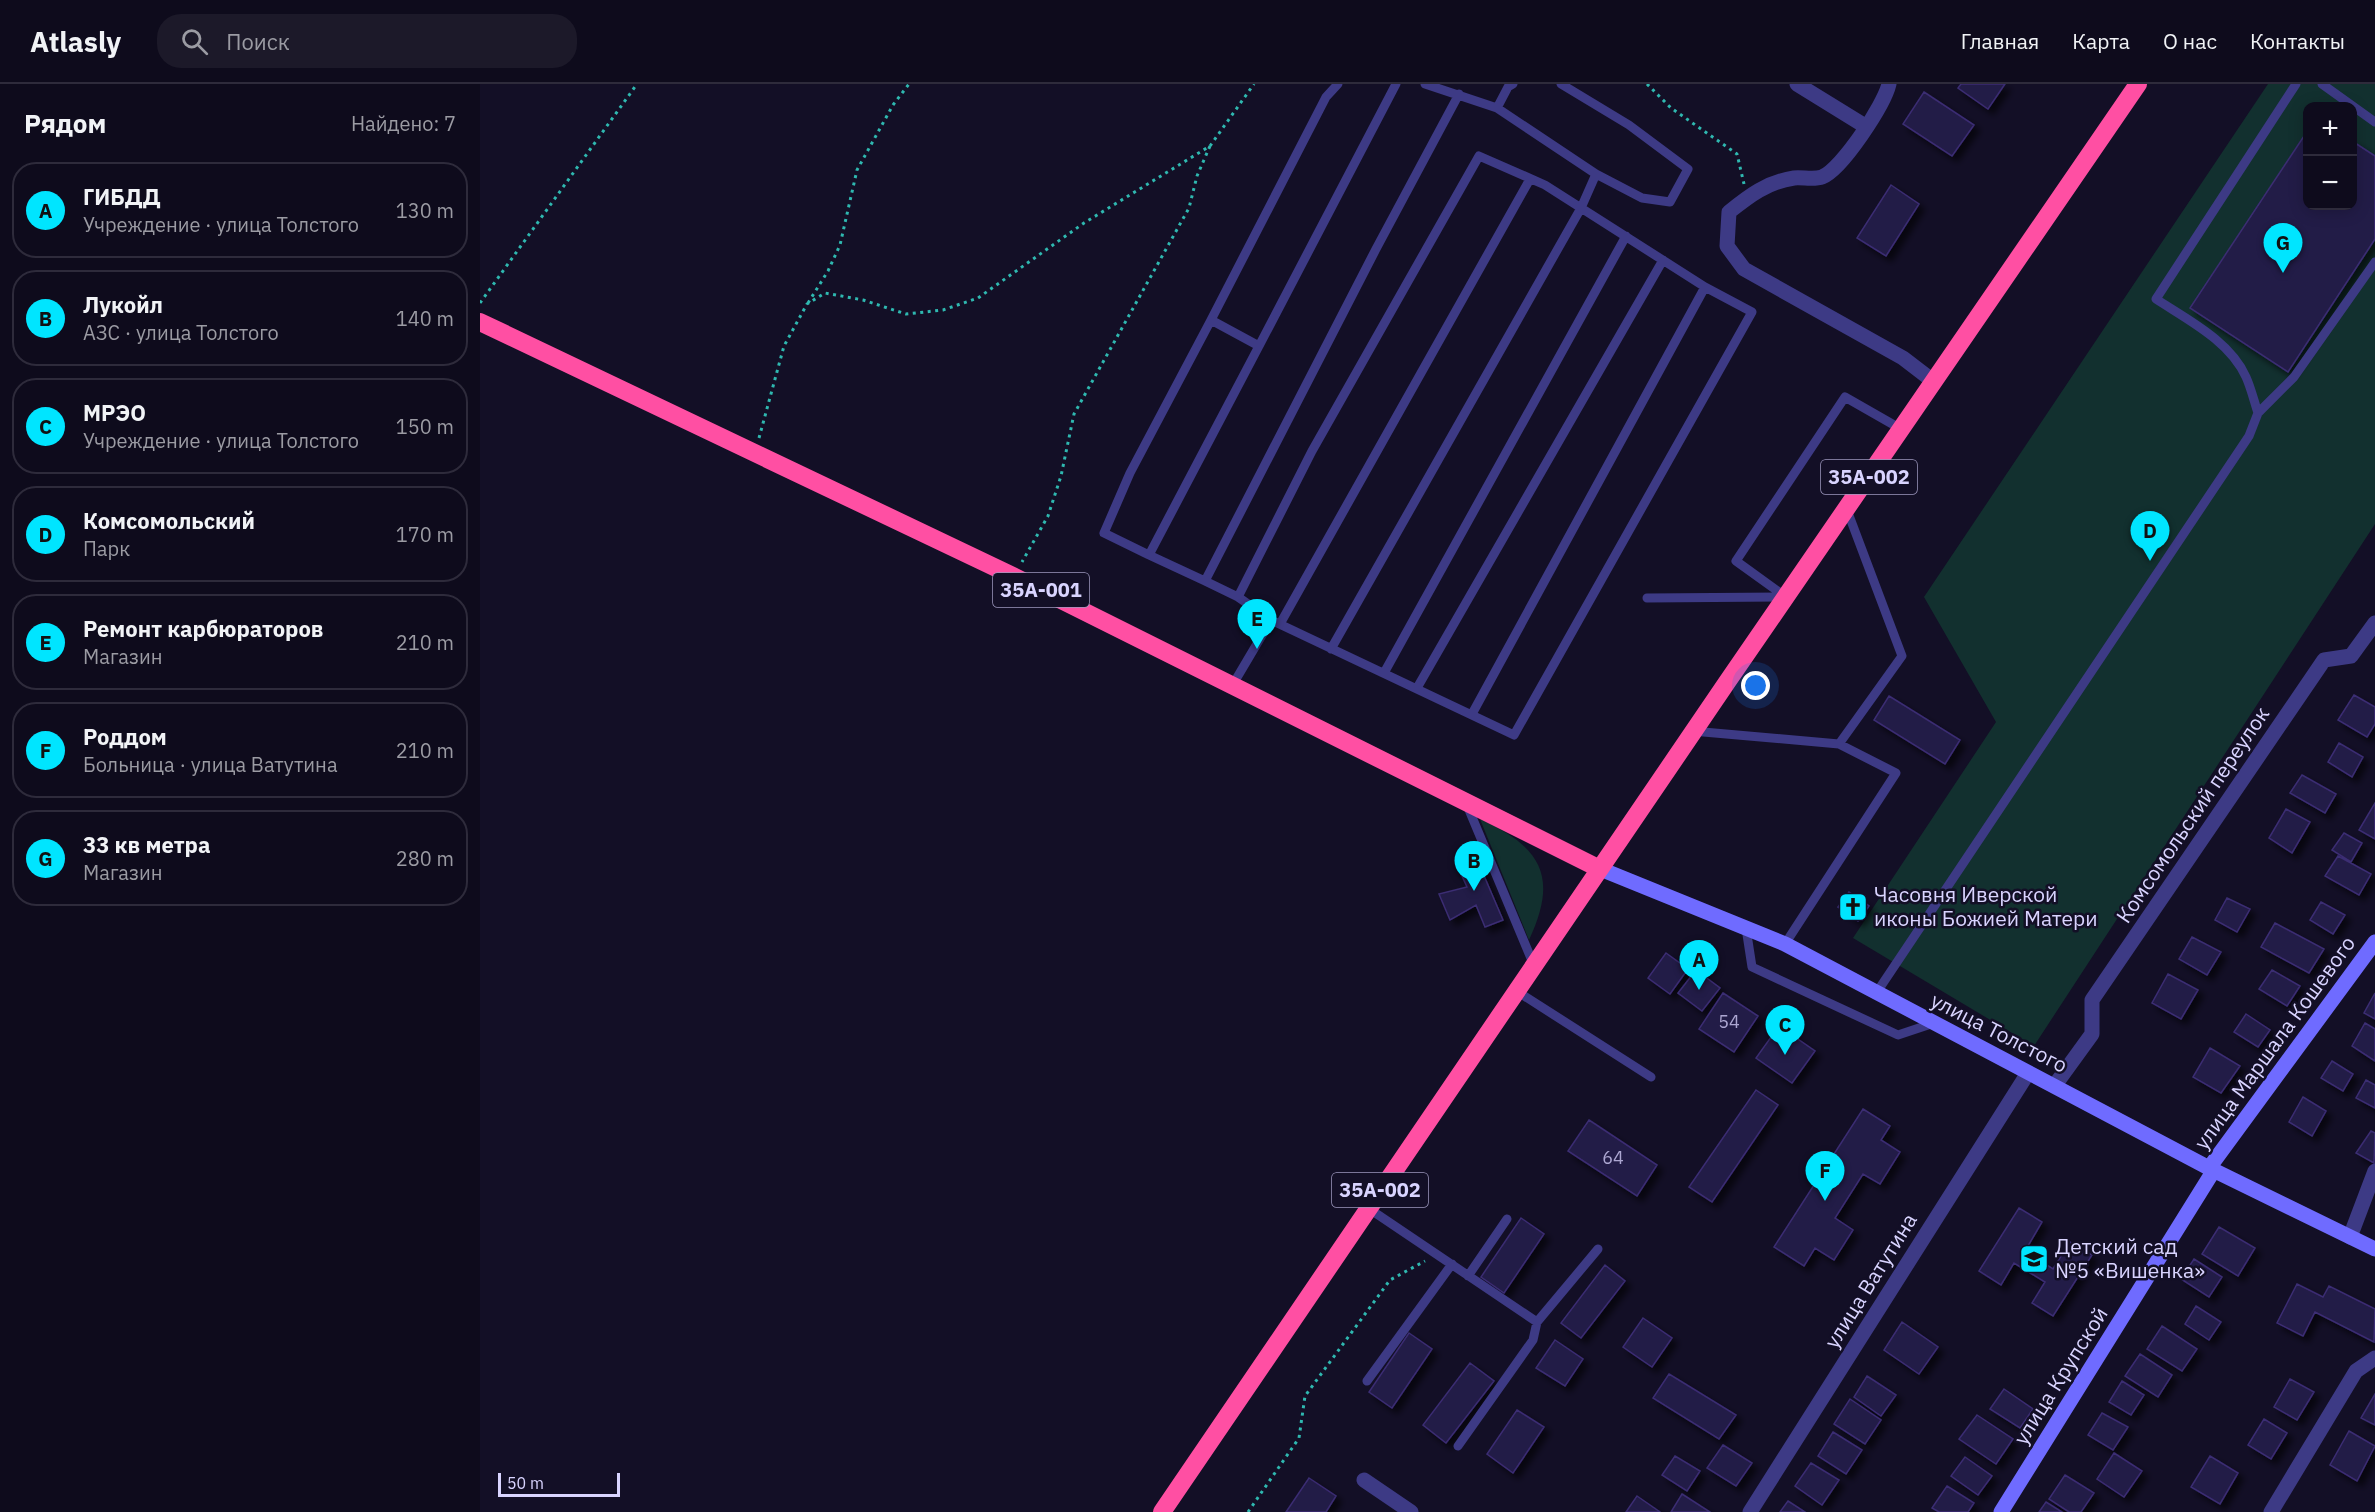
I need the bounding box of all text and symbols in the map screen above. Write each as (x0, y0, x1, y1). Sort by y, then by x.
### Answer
search box (157, 14, 577, 68)
text: Atlasly (30, 23, 121, 60)
icon: search (178, 25, 211, 58)
text: Поиск (226, 27, 290, 56)
text: Главная (1961, 27, 2039, 55)
text: Карта (2072, 27, 2130, 55)
text: О нас (2163, 27, 2217, 55)
text: Контакты (2250, 27, 2345, 55)
map controls (2303, 102, 2357, 210)
button: + (2303, 102, 2357, 156)
text: Рядом (24, 106, 106, 140)
text: Найдено: 7 (351, 110, 456, 137)
button: − (2303, 156, 2357, 210)
text: ГИБДД (83, 182, 161, 211)
text: A (39, 197, 52, 224)
text: 130 m (396, 197, 454, 224)
text: Учреждение · улица Толстого (83, 211, 359, 238)
pin: G (2264, 224, 2302, 273)
text: Лукойл (83, 290, 163, 319)
text: B (39, 305, 52, 332)
text: 140 m (396, 305, 454, 332)
text: АЗС · улица Толстого (83, 319, 279, 346)
text: МРЭО (83, 398, 146, 427)
text: C (39, 413, 52, 440)
text: 150 m (396, 413, 454, 440)
text: Учреждение · улица Толстого (83, 427, 359, 454)
road number: 35А-002 (1821, 460, 1917, 494)
text: Комсомольский (83, 506, 255, 535)
pin: D (2130, 512, 2170, 561)
text: D (39, 521, 52, 548)
text: 170 m (396, 521, 454, 548)
text: Парк (83, 535, 130, 562)
road number: 35А-001 (993, 573, 1089, 607)
pin: E (1238, 600, 1276, 649)
text: Ремонт карбюраторов (83, 614, 324, 643)
text: E (39, 629, 52, 656)
text: 210 m (396, 629, 454, 656)
text: Магазин (83, 643, 163, 670)
your location (1741, 671, 1770, 700)
street label: Комсомольский переулок (2109, 701, 2275, 928)
text: Роддом (83, 722, 167, 751)
text: F (40, 737, 51, 764)
text: 210 m (396, 737, 454, 764)
text: Больница · улица Ватутина (83, 751, 338, 778)
text: 33 кв метра (83, 830, 210, 859)
pin: B (1454, 842, 1494, 891)
text: G (38, 845, 53, 872)
text: 280 m (396, 845, 454, 872)
text: Магазин (83, 859, 163, 886)
place label: Часовня Иверской иконы Божией Матери (1874, 880, 2098, 932)
church icon: Часовня Иверской иконы Божией Матери (1837, 891, 1869, 923)
street label: улица Маршала Кошевого (2187, 930, 2361, 1155)
pin: A (1680, 940, 1718, 990)
street label: улица Толстого (1926, 986, 2073, 1079)
pin: C (1766, 1006, 1804, 1055)
house number: 54 (1718, 1010, 1740, 1033)
house number: 64 (1602, 1146, 1624, 1169)
pin: F (1806, 1152, 1844, 1201)
road number: 35А-002 (1332, 1173, 1428, 1207)
street label: улица Ватутина (1817, 1208, 1923, 1353)
place label: Детский сад №5 «Вишенка» (2055, 1232, 2205, 1284)
school or university icon: Детский сад №5 «Вишенка» (2018, 1243, 2050, 1275)
street label: улица Крупской (2007, 1301, 2114, 1450)
scale bar (498, 1470, 620, 1498)
text: 50 m (507, 1473, 544, 1493)

